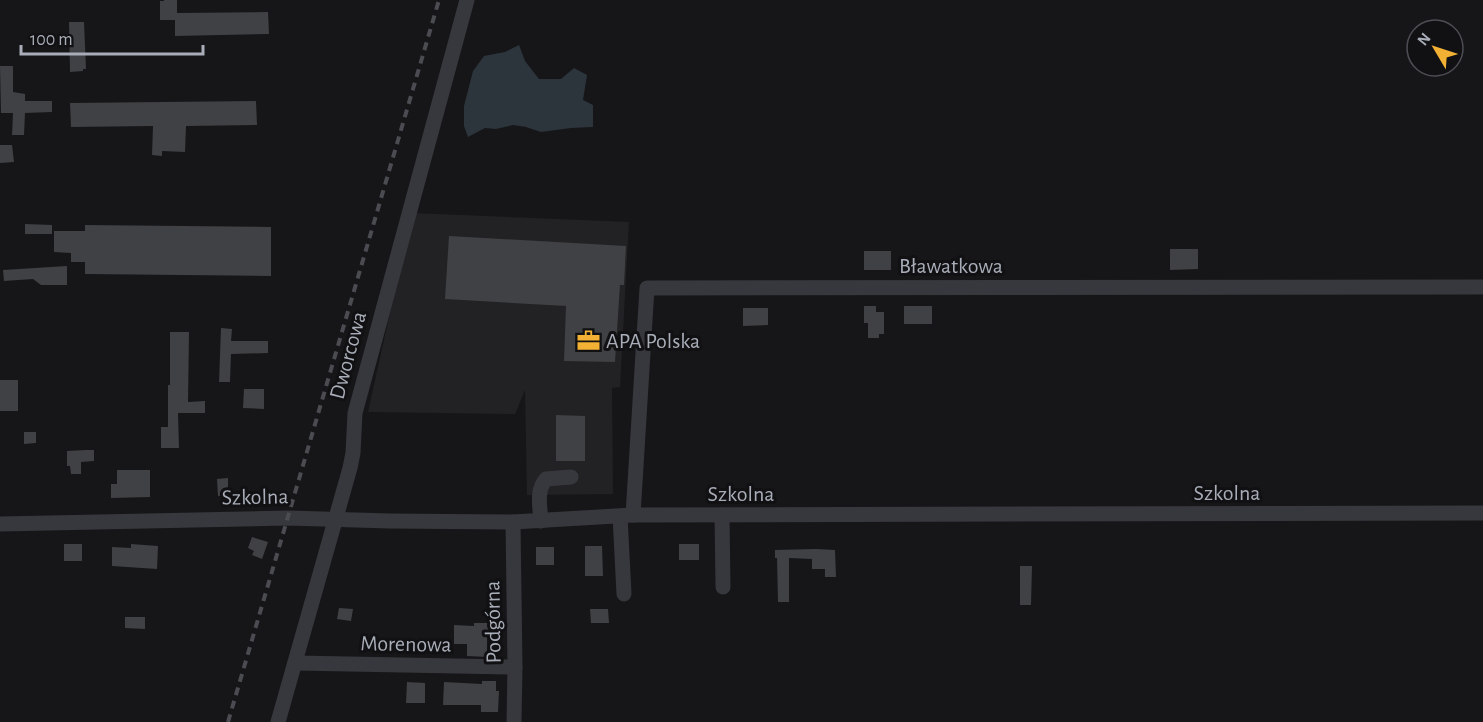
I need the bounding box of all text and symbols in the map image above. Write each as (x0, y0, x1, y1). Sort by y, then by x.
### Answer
scale bar (21, 18, 202, 56)
north arrow (1405, 18, 1465, 78)
text: N (1414, 30, 1434, 49)
text: 100 m (30, 31, 73, 49)
street label: Bławatkowa (899, 255, 1003, 277)
street label: Dworcowa (326, 309, 370, 402)
office icon: APA Polska (575, 327, 601, 353)
place label: APA Polska (606, 330, 700, 352)
street label: Szkolna (1194, 482, 1260, 504)
street label: Szkolna (708, 483, 774, 505)
street label: Szkolna (221, 485, 289, 509)
street label: Podgórna (481, 580, 505, 663)
street label: Morenowa (360, 632, 452, 656)

